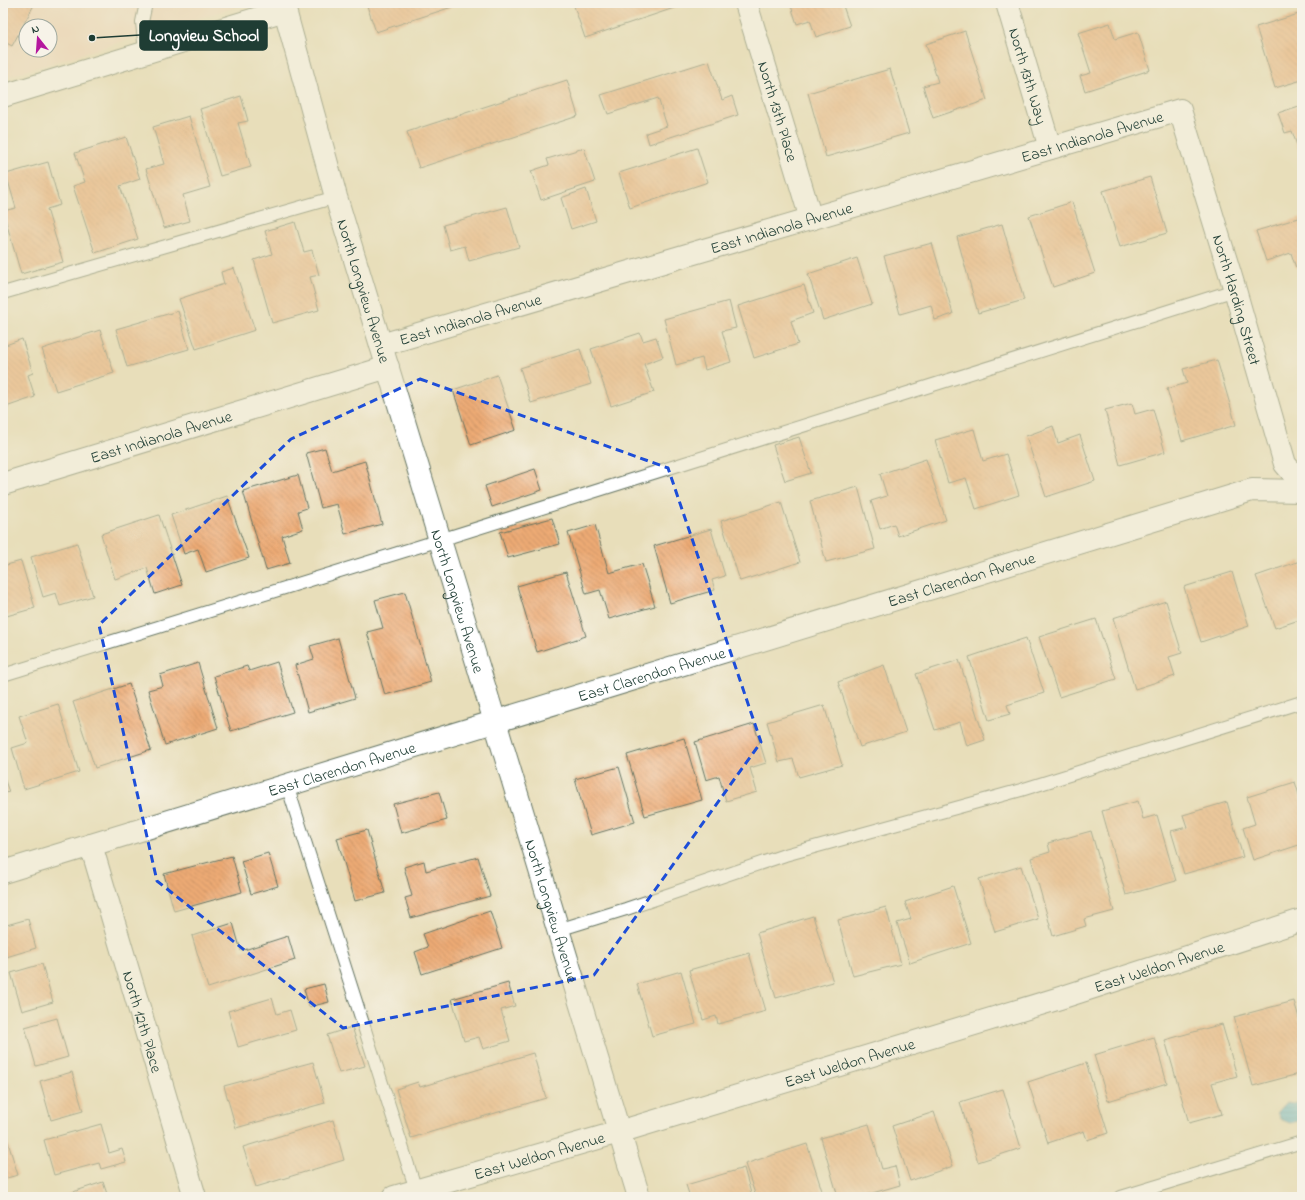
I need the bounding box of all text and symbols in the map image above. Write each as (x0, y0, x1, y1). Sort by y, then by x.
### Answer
north arrow (18, 18, 58, 58)
text: N (29, 21, 41, 38)
callout: Longview School (140, 21, 267, 50)
text: Longview School (149, 24, 259, 51)
street label: North 13th Way (1001, 25, 1052, 128)
street label: North 13th Place (750, 59, 803, 166)
street label: East Indianola Avenue (1019, 105, 1167, 170)
street label: East Indianola Avenue (708, 197, 856, 262)
street label: North Longview Avenue (329, 216, 396, 367)
street label: North Harding Street (1205, 232, 1266, 369)
street label: East Indianola Avenue (397, 288, 546, 353)
street label: East Indianola Avenue (88, 405, 236, 471)
street label: North Longview Avenue (423, 527, 490, 677)
street label: East Clarendon Avenue (885, 547, 1039, 615)
street label: East Clarendon Avenue (575, 642, 729, 709)
street label: East Clarendon Avenue (265, 736, 420, 804)
street label: North Longview Avenue (517, 837, 584, 987)
street label: East Weldon Avenue (1091, 936, 1228, 1000)
street label: North 12th Place (115, 968, 168, 1077)
street label: East Weldon Avenue (782, 1033, 919, 1095)
street label: East Weldon Avenue (471, 1126, 609, 1187)

